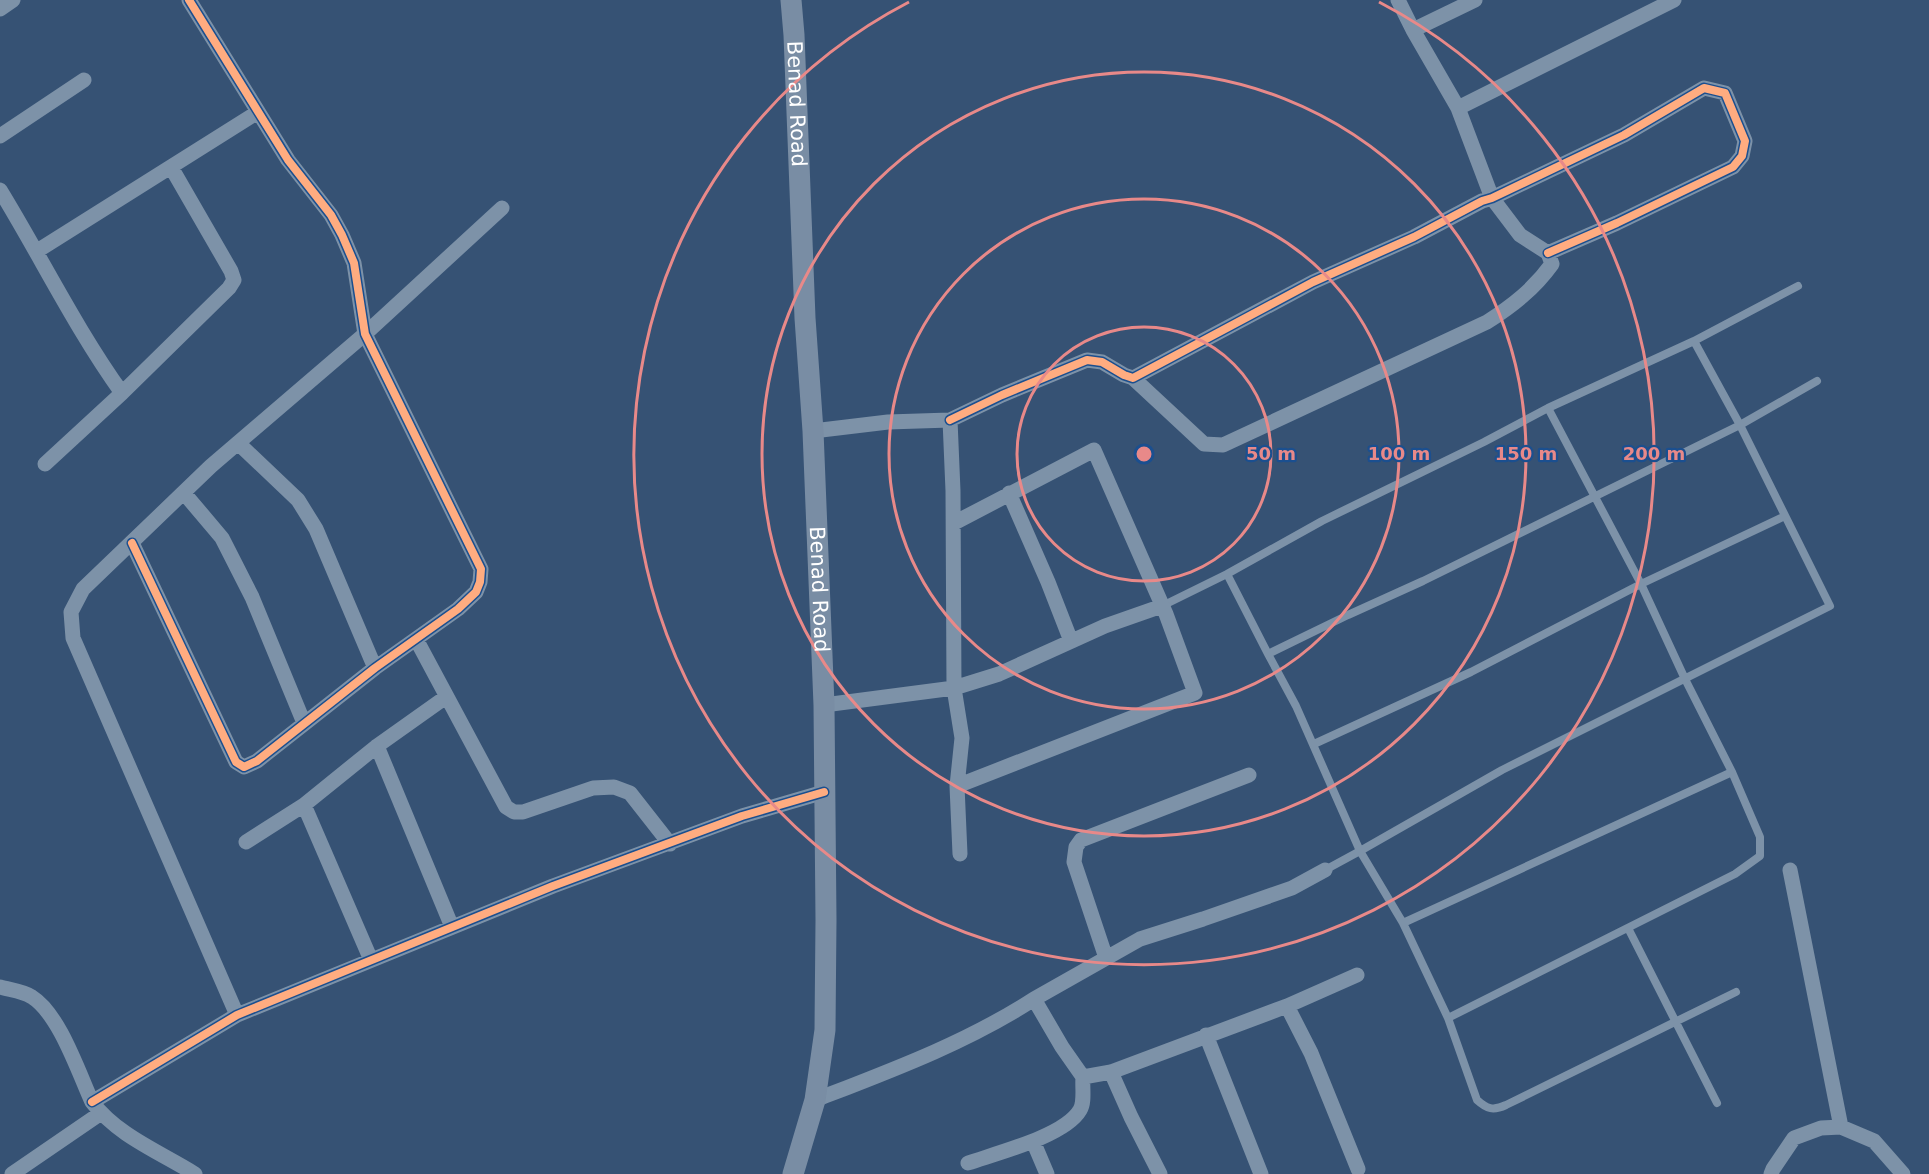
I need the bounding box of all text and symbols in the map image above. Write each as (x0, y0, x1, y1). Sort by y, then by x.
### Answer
street label: Benad Road (782, 40, 811, 167)
text: 50 m (1246, 443, 1296, 464)
text: 100 m (1368, 443, 1430, 464)
text: 150 m (1495, 443, 1557, 464)
text: 200 m (1623, 443, 1685, 464)
centre of rings (1134, 444, 1154, 464)
street label: Benad Road (805, 526, 834, 653)

